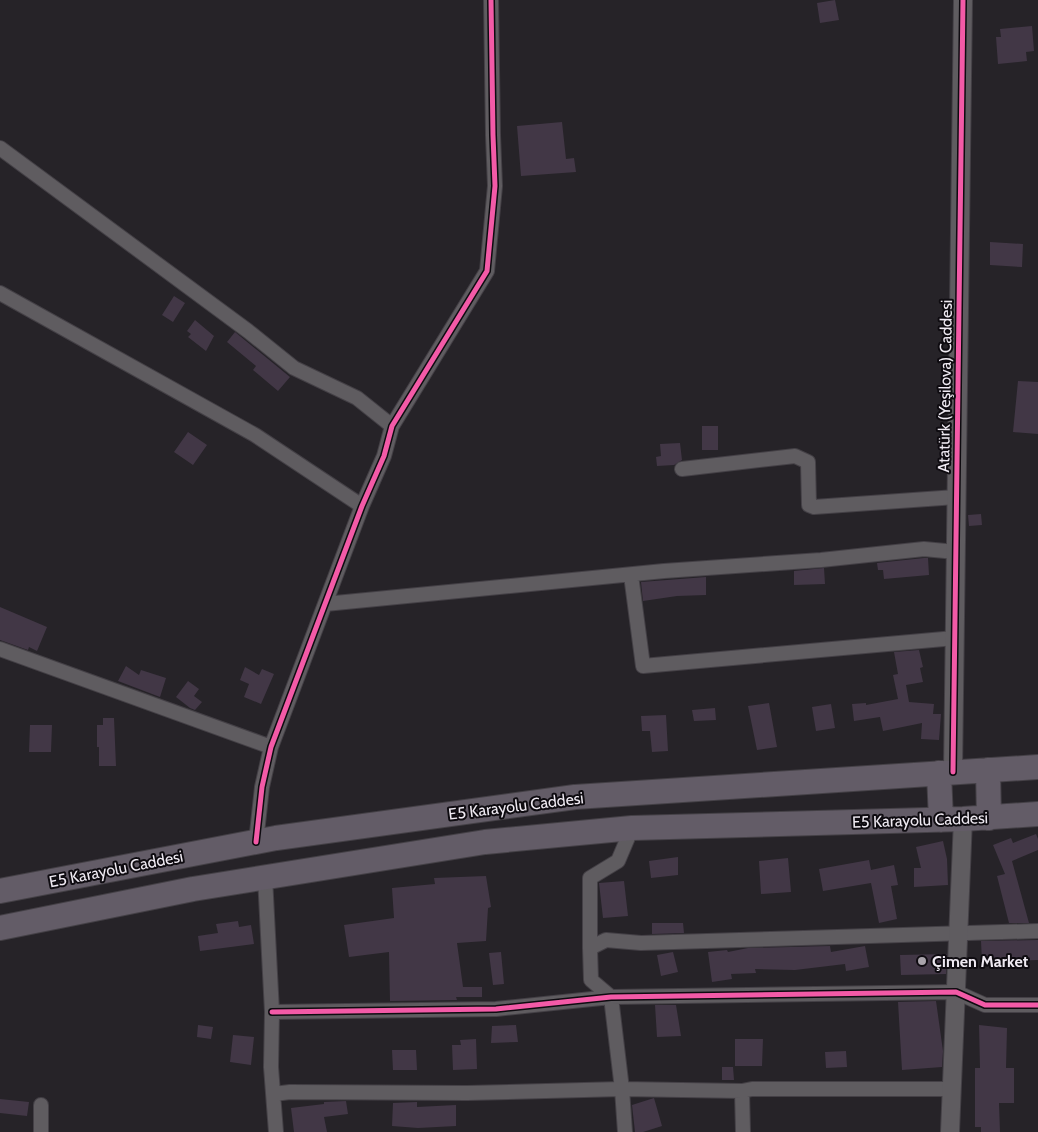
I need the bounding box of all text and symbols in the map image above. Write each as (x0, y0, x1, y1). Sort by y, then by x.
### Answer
street label: Atatürk (Yeşilova) Caddesi (934, 300, 956, 472)
street label: E5 Karayolu Caddesi (447, 788, 585, 824)
street label: E5 Karayolu Caddesi (852, 808, 988, 832)
street label: E5 Karayolu Caddesi (47, 847, 185, 891)
place label: Çimen Market (932, 952, 1029, 971)
marker: Çimen Market (916, 955, 928, 967)

